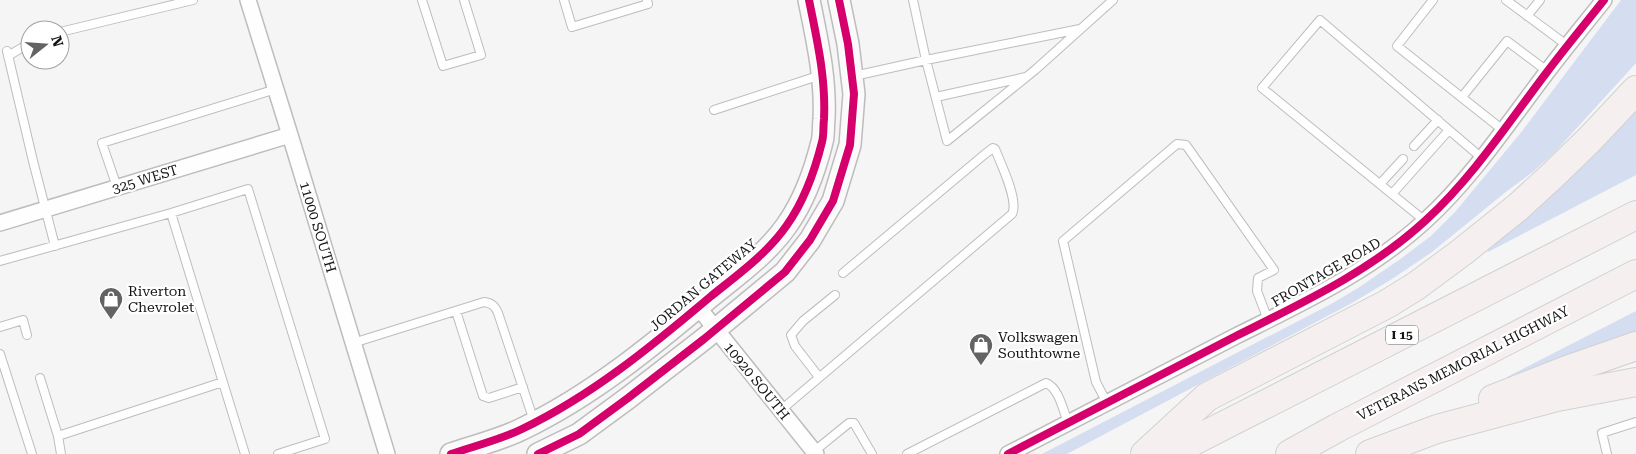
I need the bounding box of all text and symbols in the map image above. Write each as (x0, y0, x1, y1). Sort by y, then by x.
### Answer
north arrow (20, 20, 70, 70)
text: N (48, 34, 67, 49)
street label: 325 WEST (110, 161, 180, 197)
street label: 11000 SOUTH (297, 179, 340, 275)
street label: FRONTAGE ROAD (1269, 234, 1383, 310)
street label: JORDAN GATEWAY (646, 235, 760, 334)
place label: Riverton Chevrolet (128, 283, 194, 315)
shop icon: Riverton Chevrolet (98, 286, 124, 320)
street label: VETERANS MEMORIAL HIGHWAY (1354, 302, 1572, 424)
road number: I 15 (1386, 326, 1418, 344)
place label: Volkswagen Southtowne (998, 329, 1081, 361)
shop icon: Volkswagen Southtowne (968, 332, 994, 366)
street label: 10920 SOUTH (721, 339, 793, 423)

